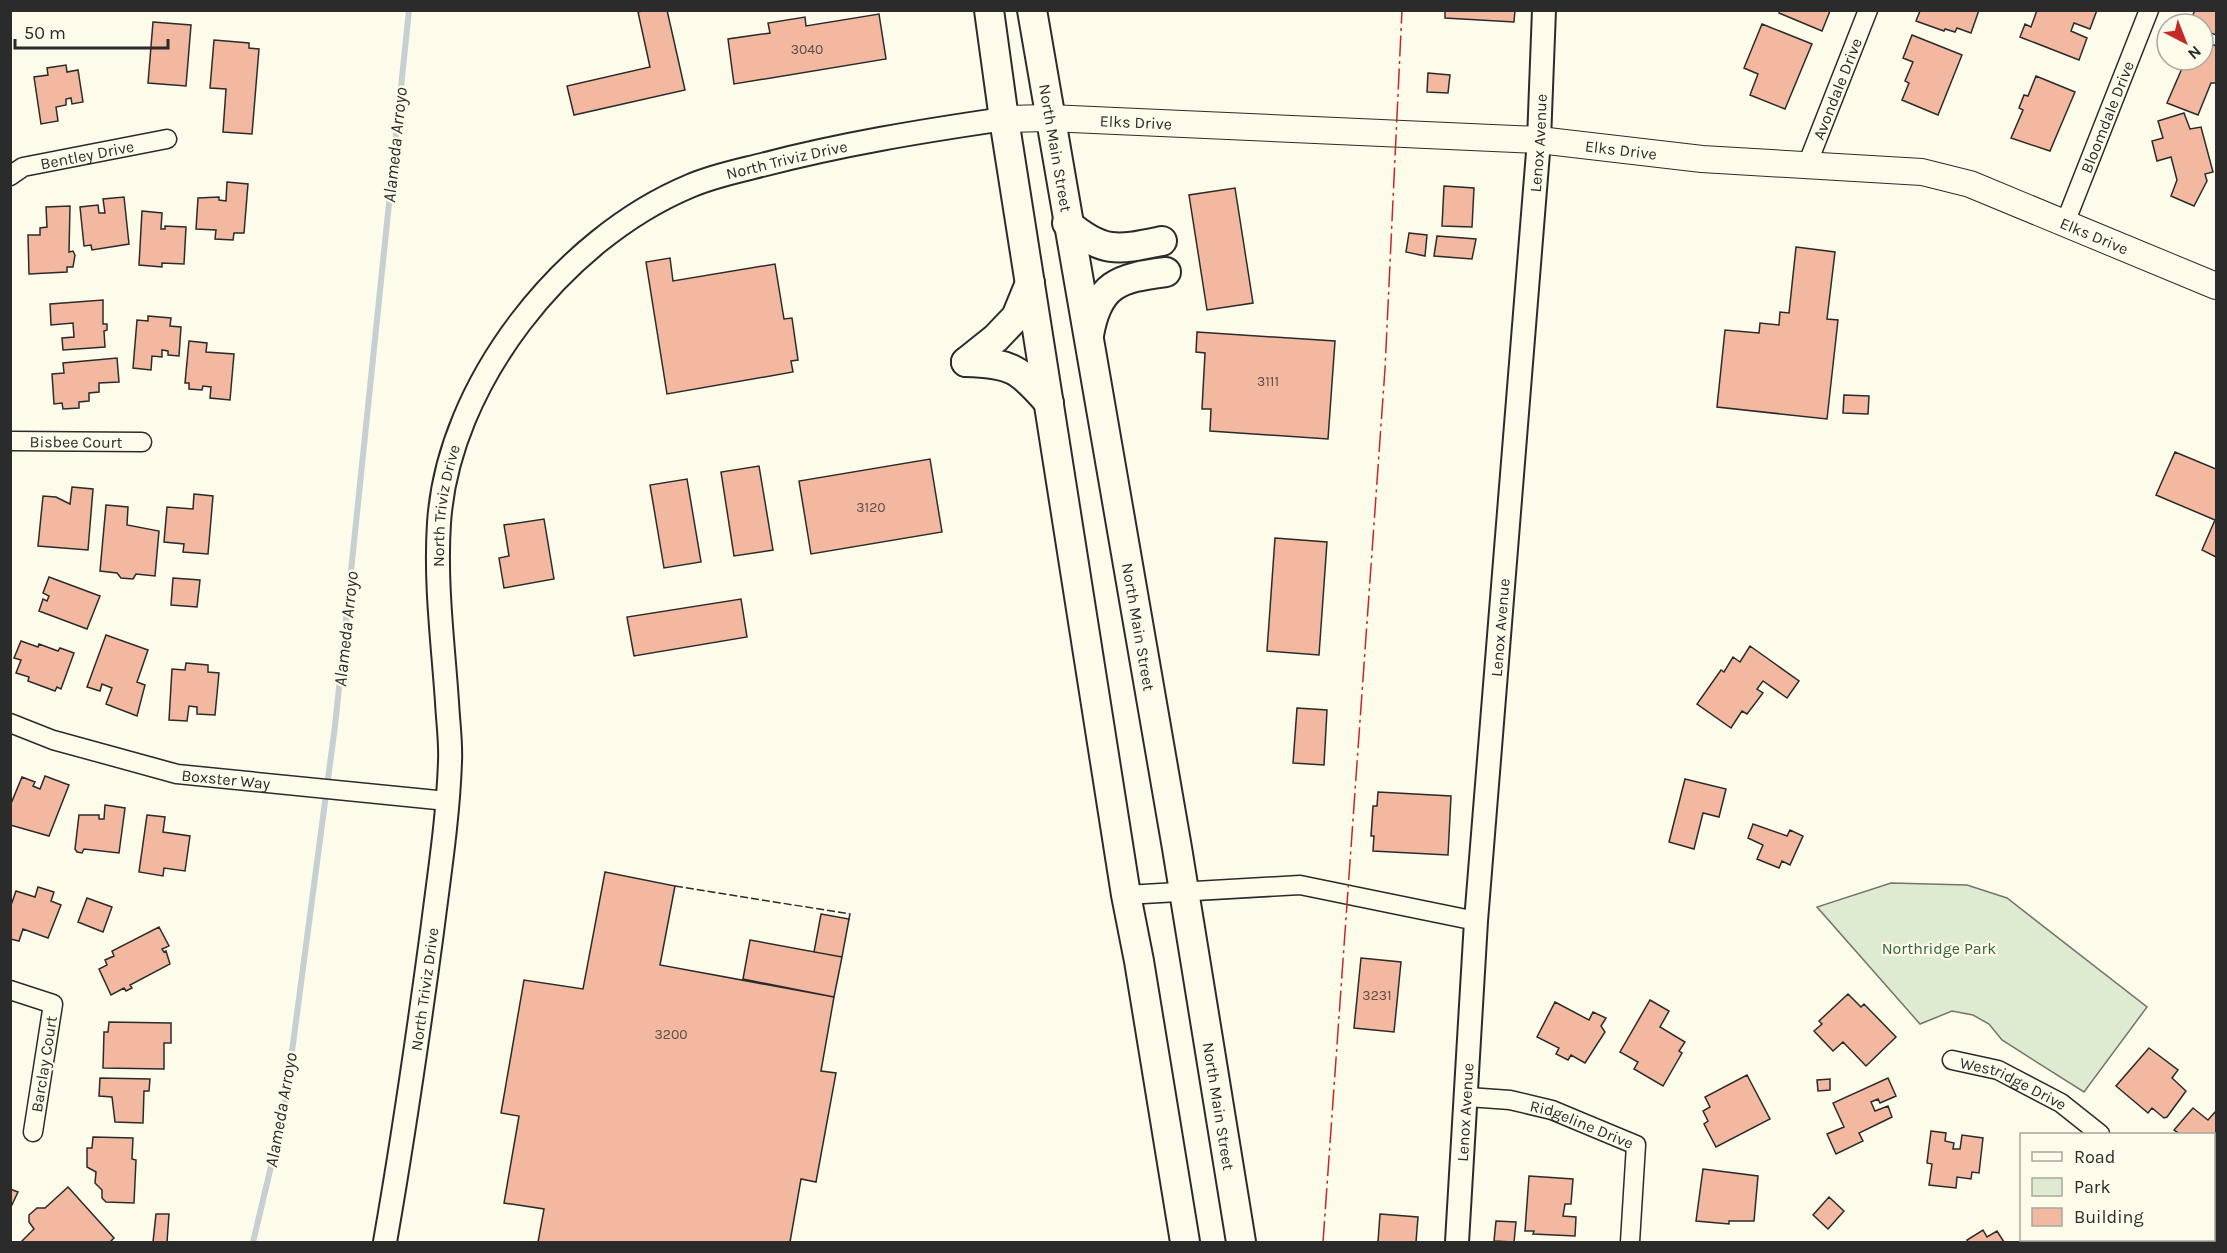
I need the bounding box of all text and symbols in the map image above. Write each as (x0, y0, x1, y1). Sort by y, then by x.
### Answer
scale bar (15, 12, 168, 50)
north arrow (2155, 12, 2215, 72)
text: 50 m (24, 22, 66, 44)
street label: Avondale Drive (1809, 35, 1866, 142)
house number: 3040 (791, 41, 823, 58)
text: N (2184, 42, 2205, 64)
street label: Bloomdale Drive (2076, 58, 2138, 176)
street label: North Main Street (1035, 82, 1076, 213)
water label: Alameda Arroyo (378, 86, 412, 204)
street label: Lenox Avenue (1525, 93, 1550, 193)
street label: Elks Drive (1099, 111, 1172, 133)
street label: Bentley Drive (38, 136, 136, 173)
street label: North Triviz Drive (724, 136, 849, 183)
street label: Elks Drive (1584, 136, 1658, 163)
street label: Elks Drive (2057, 213, 2131, 258)
house number: 3111 (1257, 373, 1279, 390)
street label: Bisbee Court (29, 432, 123, 451)
street label: North Triviz Drive (428, 442, 464, 567)
house number: 3120 (856, 499, 886, 516)
street label: North Main Street (1118, 561, 1159, 692)
water label: Alameda Arroyo (329, 570, 363, 688)
street label: Lenox Avenue (1486, 578, 1513, 678)
street label: Boxster Way (181, 765, 272, 793)
street label: North Triviz Drive (406, 926, 442, 1052)
park label: Northridge Park (1882, 939, 1996, 958)
house number: 3231 (1362, 987, 1392, 1004)
street label: Barclay Court (27, 1014, 61, 1114)
house number: 3200 (655, 1026, 688, 1043)
street label: North Main Street (1199, 1041, 1239, 1172)
water label: Alameda Arroyo (260, 1051, 302, 1169)
street label: Westridge Drive (1958, 1053, 2071, 1114)
street label: Lenox Avenue (1452, 1062, 1477, 1162)
street label: Ridgeline Drive (1528, 1096, 1636, 1152)
legend (2020, 1133, 2215, 1241)
text: Road (2074, 1146, 2115, 1168)
text: Park (2074, 1176, 2111, 1198)
text: Building (2074, 1206, 2144, 1228)

